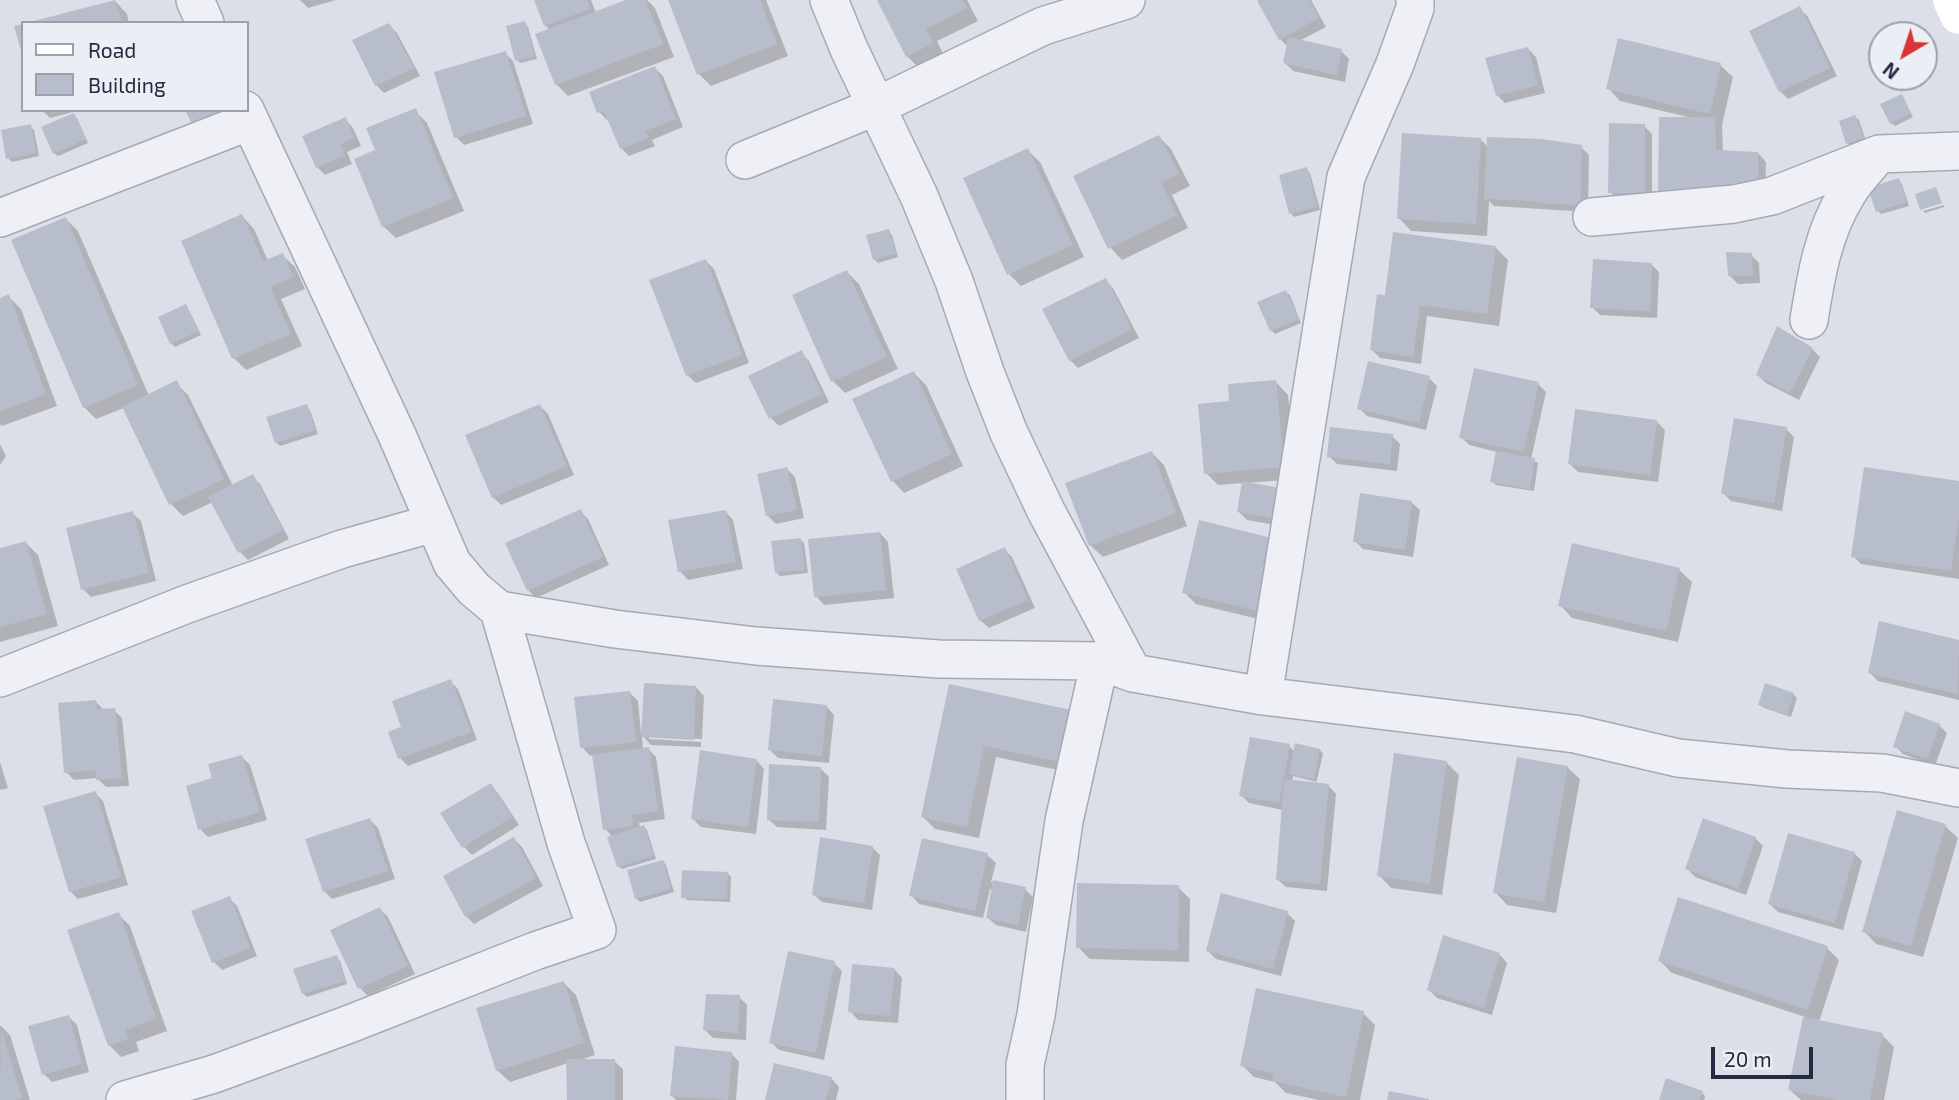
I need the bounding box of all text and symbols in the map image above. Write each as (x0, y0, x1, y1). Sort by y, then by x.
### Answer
legend (21, 21, 248, 112)
north arrow (1868, 21, 1938, 91)
text: Road (88, 37, 136, 62)
text: N (1878, 58, 1903, 84)
text: Building (88, 72, 166, 97)
scale bar (1714, 1034, 1815, 1078)
text: 20 m (1724, 1046, 1772, 1071)

